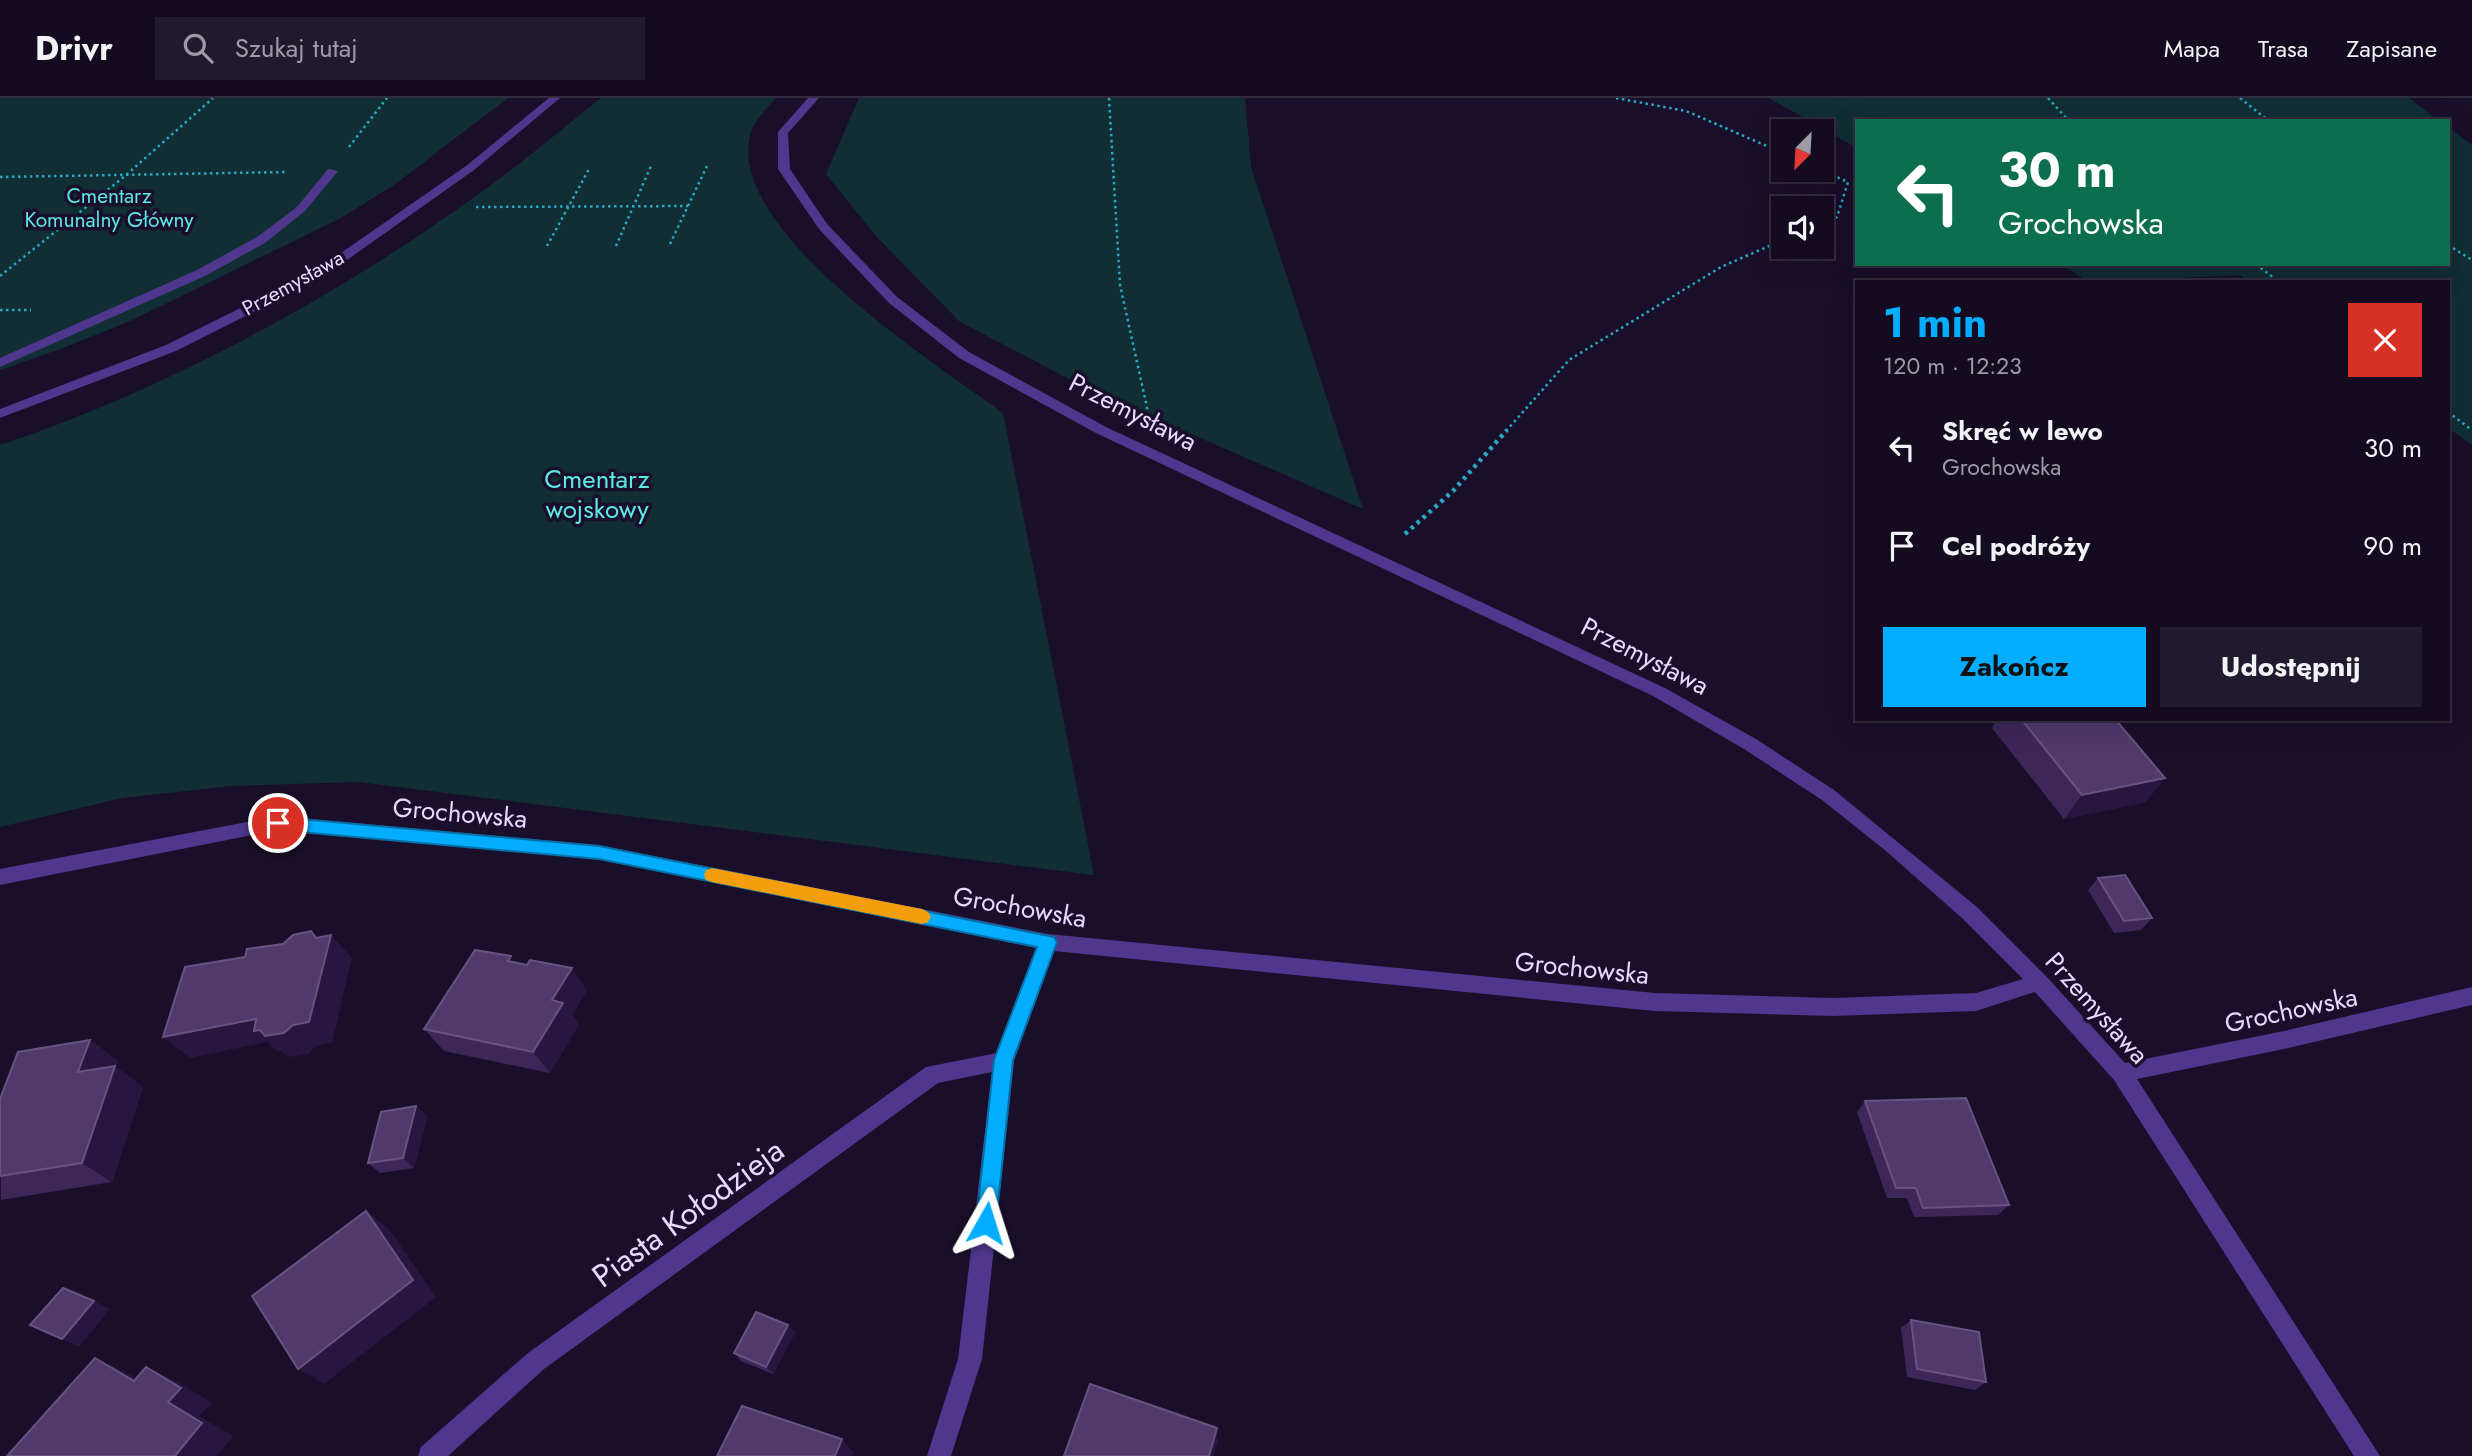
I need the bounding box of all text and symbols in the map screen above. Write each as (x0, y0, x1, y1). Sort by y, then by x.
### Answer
search box (155, 17, 645, 80)
text: Drivr (35, 25, 113, 72)
icon: search (179, 29, 217, 67)
text: Szukaj tutaj (235, 29, 358, 67)
text: Mapa (2164, 31, 2220, 66)
text: Trasa (2258, 31, 2308, 66)
text: Zapisane (2346, 31, 2437, 66)
north arrow (1771, 119, 1834, 182)
map controls (1771, 119, 1834, 259)
text: 30 m (1998, 135, 2116, 205)
icon: left (1883, 147, 1974, 238)
park label: Cmentarz Komunalny Główny (24, 181, 194, 235)
button: sound (1771, 196, 1834, 259)
text: Grochowska (1998, 200, 2164, 246)
street label: Przemysława (237, 243, 349, 323)
text: 1 min (1883, 292, 1987, 353)
button: close (2348, 303, 2422, 377)
text: 120 m · 12:23 (1883, 349, 2022, 383)
street label: Przemysława (1062, 364, 1204, 460)
text: Skręć w lewo (1942, 412, 2103, 450)
icon: left (1883, 429, 1921, 467)
text: 30 m (2364, 429, 2422, 467)
text: Grochowska (1942, 450, 2061, 484)
park label: Cmentarz wojskowy (544, 460, 650, 528)
icon: arrive (1883, 527, 1921, 565)
text: Cel podróży (1942, 527, 2090, 565)
text: 90 m (2363, 527, 2422, 565)
street label: Przemysława (1574, 608, 1716, 704)
button: Zakończ (1883, 627, 2146, 707)
button: Udostępnij (2160, 627, 2422, 707)
street label: Grochowska (391, 788, 529, 838)
pin (248, 793, 308, 853)
icon: arrive (259, 804, 297, 842)
street label: Grochowska (950, 877, 1090, 937)
street label: Grochowska (1513, 942, 1651, 994)
street label: Przemysława (2036, 944, 2158, 1072)
street label: Grochowska (2221, 977, 2361, 1043)
street label: Piasta Kołodzieja (582, 1128, 794, 1298)
position arrow (949, 1186, 1023, 1260)

